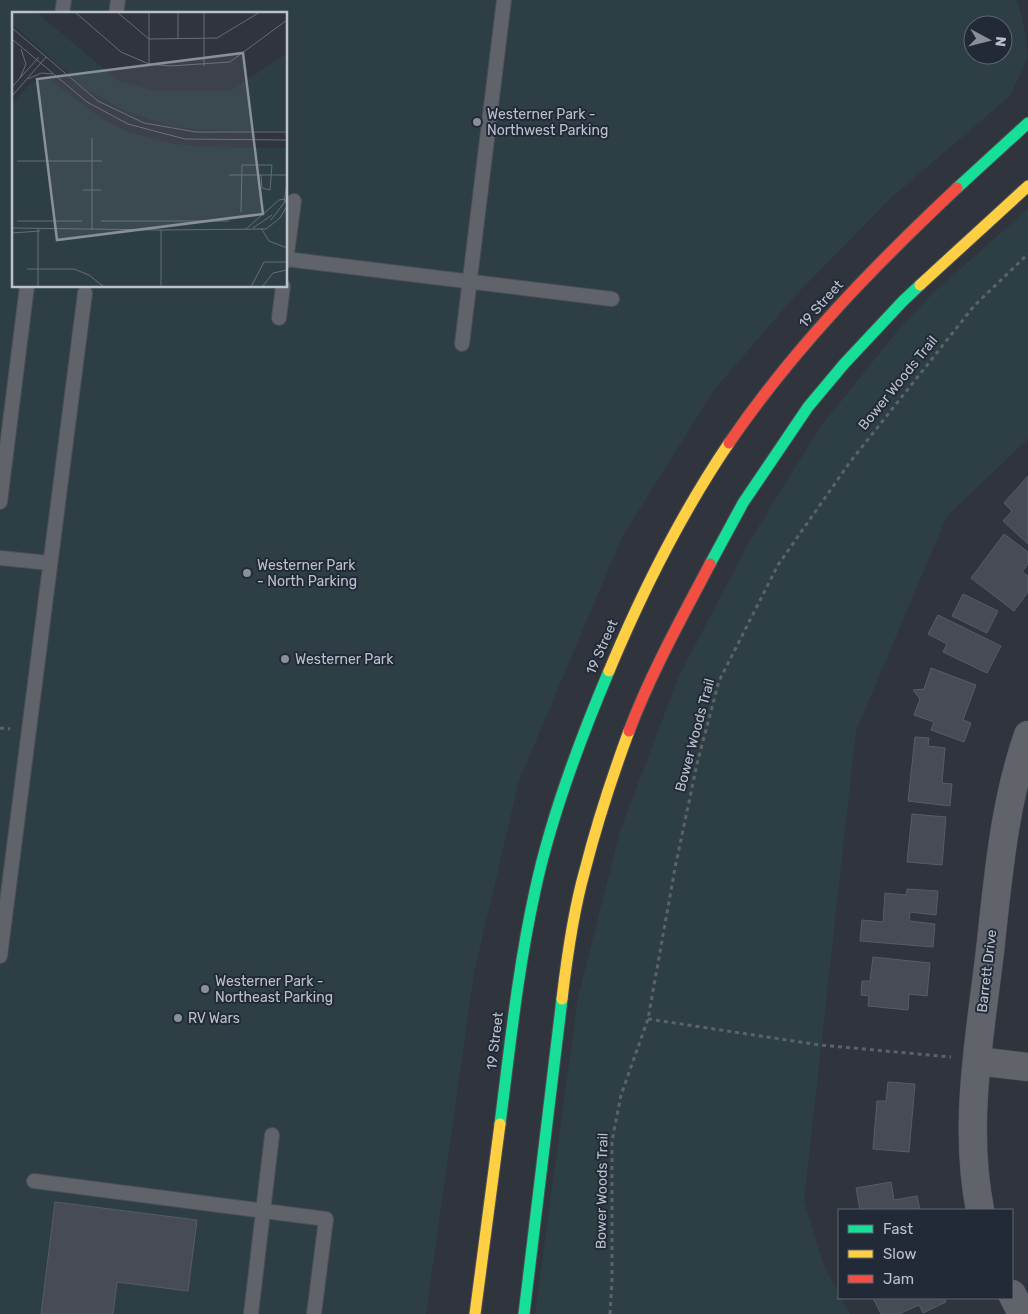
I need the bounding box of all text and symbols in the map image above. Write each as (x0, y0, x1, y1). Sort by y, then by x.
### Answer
inset map (12, 12, 288, 288)
north arrow (963, 15, 1013, 65)
text: N (991, 35, 1009, 48)
place label: Westerner Park - Northwest Parking (487, 106, 608, 139)
marker: Westerner Park - Northwest Parking (471, 116, 483, 128)
street label: 19 Street (795, 276, 847, 331)
street label: Bower Woods Trail (855, 332, 941, 434)
place label: Westerner Park - North Parking (257, 557, 357, 590)
marker: Westerner Park - North Parking (241, 567, 253, 579)
street label: 19 Street (582, 616, 622, 677)
place label: Westerner Park (295, 651, 394, 668)
marker: Westerner Park (279, 653, 291, 665)
street label: Bower Woods Trail (672, 677, 718, 793)
street label: Barrett Drive (973, 928, 1001, 1013)
place label: Westerner Park - Northeast Parking (215, 973, 333, 1006)
marker: Westerner Park - Northeast Parking (199, 983, 211, 995)
place label: RV Wars (188, 1010, 240, 1027)
street label: 19 Street (483, 1011, 507, 1071)
marker: RV Wars (172, 1012, 184, 1024)
street label: Bower Woods Trail (592, 1133, 612, 1249)
legend (838, 1209, 1013, 1299)
text: Fast (883, 1220, 913, 1238)
text: Slow (883, 1245, 916, 1263)
text: Jam (883, 1270, 914, 1288)

